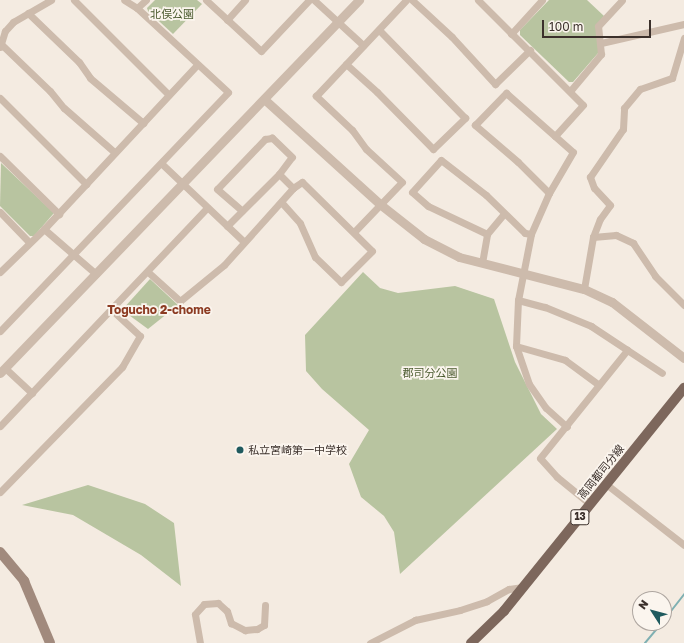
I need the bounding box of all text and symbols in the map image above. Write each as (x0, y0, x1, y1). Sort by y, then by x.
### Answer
park label: 北俣公園 (150, 7, 194, 21)
scale bar (544, 12, 653, 38)
text: 100 m (549, 19, 583, 34)
district label: Togucho 2-chome (107, 303, 211, 317)
park label: 郡司分公園 (403, 366, 457, 380)
street label: 高岡都司分線 (575, 442, 627, 502)
place label: 私立宮崎第一中学校 (248, 443, 347, 457)
marker: 私立宮崎第一中学校 (235, 445, 245, 455)
road number: 13 (570, 509, 590, 525)
north arrow (632, 591, 672, 631)
text: N (635, 597, 650, 611)

